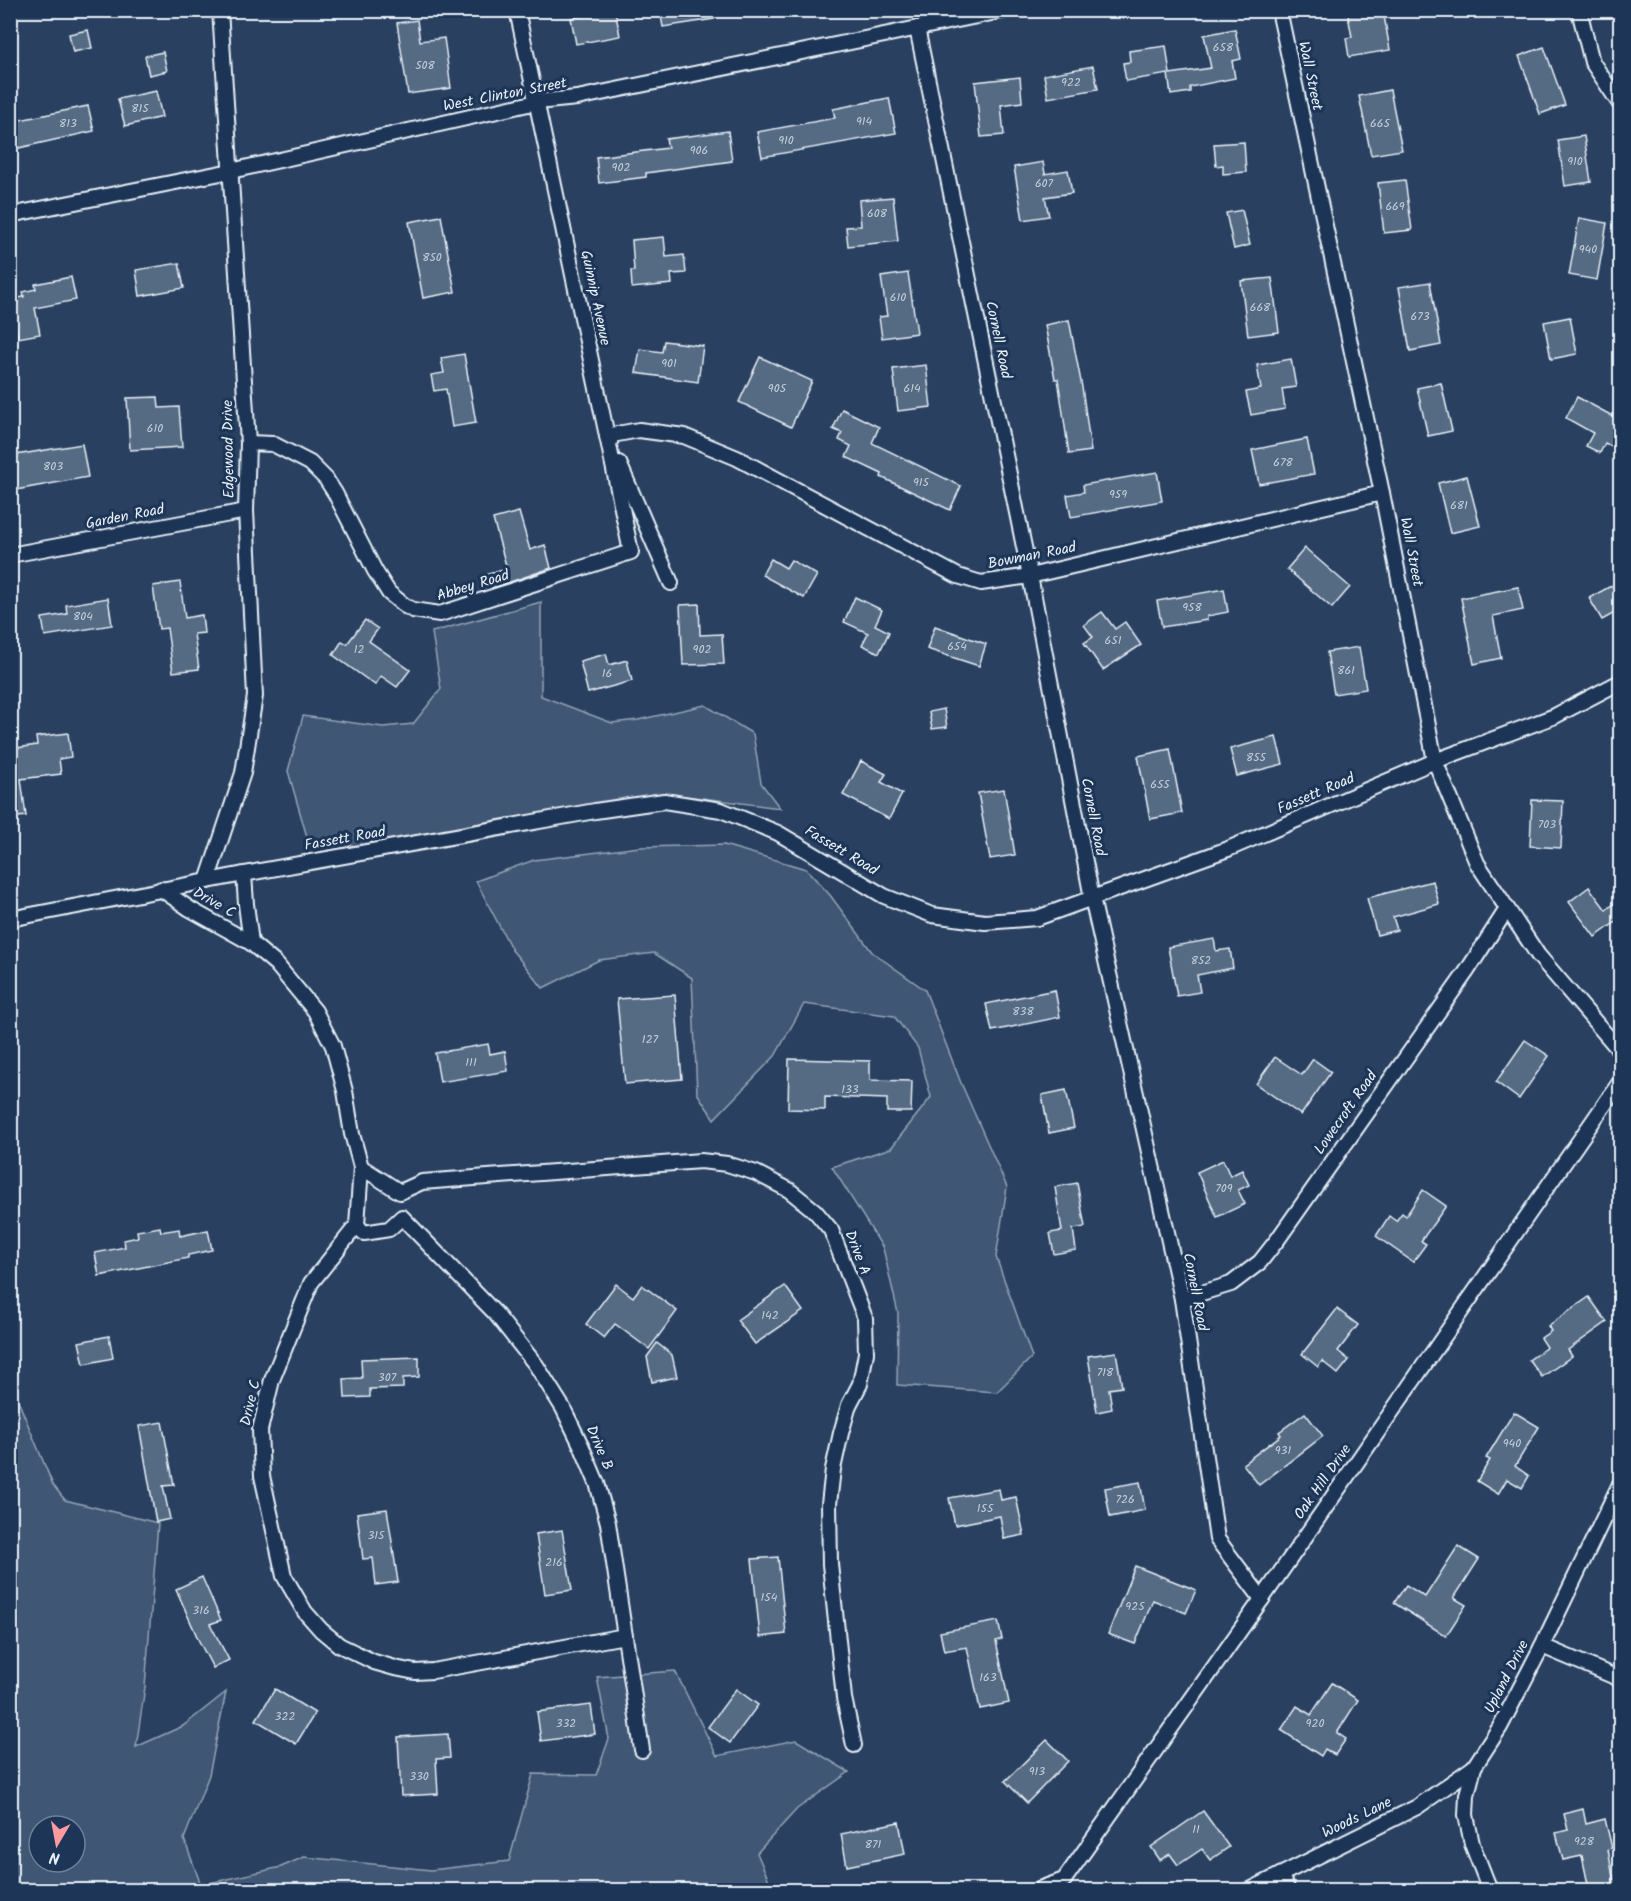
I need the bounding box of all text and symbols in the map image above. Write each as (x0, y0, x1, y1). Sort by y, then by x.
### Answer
house number: 658 (1213, 38, 1234, 57)
street label: Wall Street (1291, 39, 1329, 113)
house number: 508 (415, 56, 436, 75)
street label: West Clinton Street (441, 71, 569, 119)
house number: 922 (1061, 73, 1081, 92)
house number: 815 (131, 99, 150, 118)
house number: 914 (856, 112, 872, 131)
house number: 813 (59, 114, 77, 133)
house number: 665 (1370, 114, 1391, 133)
house number: 910 (778, 131, 794, 150)
house number: 906 (690, 141, 708, 160)
house number: 910 (1567, 152, 1583, 171)
house number: 902 (612, 158, 630, 177)
house number: 607 (1035, 174, 1054, 193)
house number: 669 (1385, 197, 1405, 216)
house number: 608 (867, 204, 888, 223)
house number: 940 (1579, 240, 1597, 259)
house number: 850 (422, 248, 442, 267)
street label: Guinnip Avenue (573, 248, 617, 348)
house number: 610 (890, 288, 906, 307)
house number: 668 (1250, 298, 1271, 317)
street label: Cornell Road (978, 299, 1018, 382)
house number: 673 (1410, 307, 1430, 326)
house number: 901 (661, 354, 677, 373)
house number: 905 (768, 379, 788, 398)
house number: 614 (903, 379, 921, 398)
street label: Edgewood Drive (216, 399, 242, 499)
house number: 610 (147, 419, 163, 438)
house number: 678 (1273, 453, 1293, 472)
house number: 803 (43, 457, 63, 476)
house number: 915 (913, 473, 931, 492)
house number: 959 (1109, 485, 1127, 504)
house number: 681 (1450, 496, 1468, 515)
street label: Garden Road (84, 498, 167, 536)
street label: Wall Street (1393, 515, 1430, 589)
street label: Bowman Road (986, 536, 1079, 576)
street label: Abbey Road (434, 563, 513, 608)
house number: 958 (1182, 598, 1203, 617)
house number: 804 (73, 607, 93, 626)
house number: 651 (1105, 631, 1122, 650)
house number: 654 (947, 637, 967, 656)
house number: 12 (354, 640, 364, 659)
house number: 902 (693, 640, 711, 659)
house number: 861 (1337, 661, 1355, 680)
house number: 16 (602, 664, 612, 683)
house number: 855 (1246, 748, 1268, 767)
street label: Fassett Road (1274, 767, 1359, 821)
house number: 655 (1150, 775, 1171, 794)
street label: Cornell Road (1074, 776, 1112, 859)
house number: 703 (1538, 815, 1556, 834)
street label: Fassett Road (302, 820, 388, 858)
street label: Fassett Road (800, 820, 883, 883)
street label: Drive C (188, 881, 240, 925)
house number: 852 (1191, 951, 1211, 970)
house number: 838 (1012, 1002, 1034, 1021)
house number: 127 (642, 1030, 659, 1049)
house number: 111 (465, 1053, 477, 1072)
street label: Lowecroft Road (1308, 1066, 1384, 1160)
house number: 133 (841, 1080, 859, 1099)
house number: 709 (1215, 1179, 1233, 1198)
street label: Drive A (837, 1227, 877, 1279)
street label: Cornell Road (1176, 1251, 1214, 1334)
house number: 142 (761, 1306, 779, 1325)
house number: 718 (1097, 1363, 1114, 1382)
house number: 307 (378, 1368, 397, 1387)
street label: Drive C (234, 1378, 268, 1428)
street label: Drive B (579, 1422, 619, 1474)
house number: 940 (1503, 1434, 1521, 1453)
street label: Oak Hill Drive (1288, 1439, 1358, 1525)
house number: 931 (1275, 1441, 1291, 1460)
house number: 726 (1115, 1490, 1135, 1509)
house number: 155 (977, 1499, 995, 1518)
house number: 315 (367, 1526, 386, 1545)
house number: 216 (545, 1553, 563, 1572)
house number: 154 (761, 1588, 778, 1607)
house number: 925 (1125, 1597, 1146, 1616)
house number: 316 (192, 1601, 210, 1620)
street label: Upland Drive (1478, 1636, 1536, 1718)
house number: 163 (979, 1668, 997, 1687)
house number: 322 (275, 1707, 295, 1726)
house number: 332 (556, 1714, 576, 1733)
house number: 920 (1306, 1714, 1324, 1733)
house number: 913 (1029, 1762, 1045, 1781)
house number: 330 (409, 1767, 429, 1786)
street label: Woods Lane (1318, 1791, 1396, 1845)
north arrow (27, 1814, 87, 1874)
house number: 11 (1192, 1820, 1200, 1839)
house number: 928 (1574, 1832, 1595, 1851)
house number: 871 (865, 1835, 881, 1854)
text: N (48, 1844, 62, 1870)

